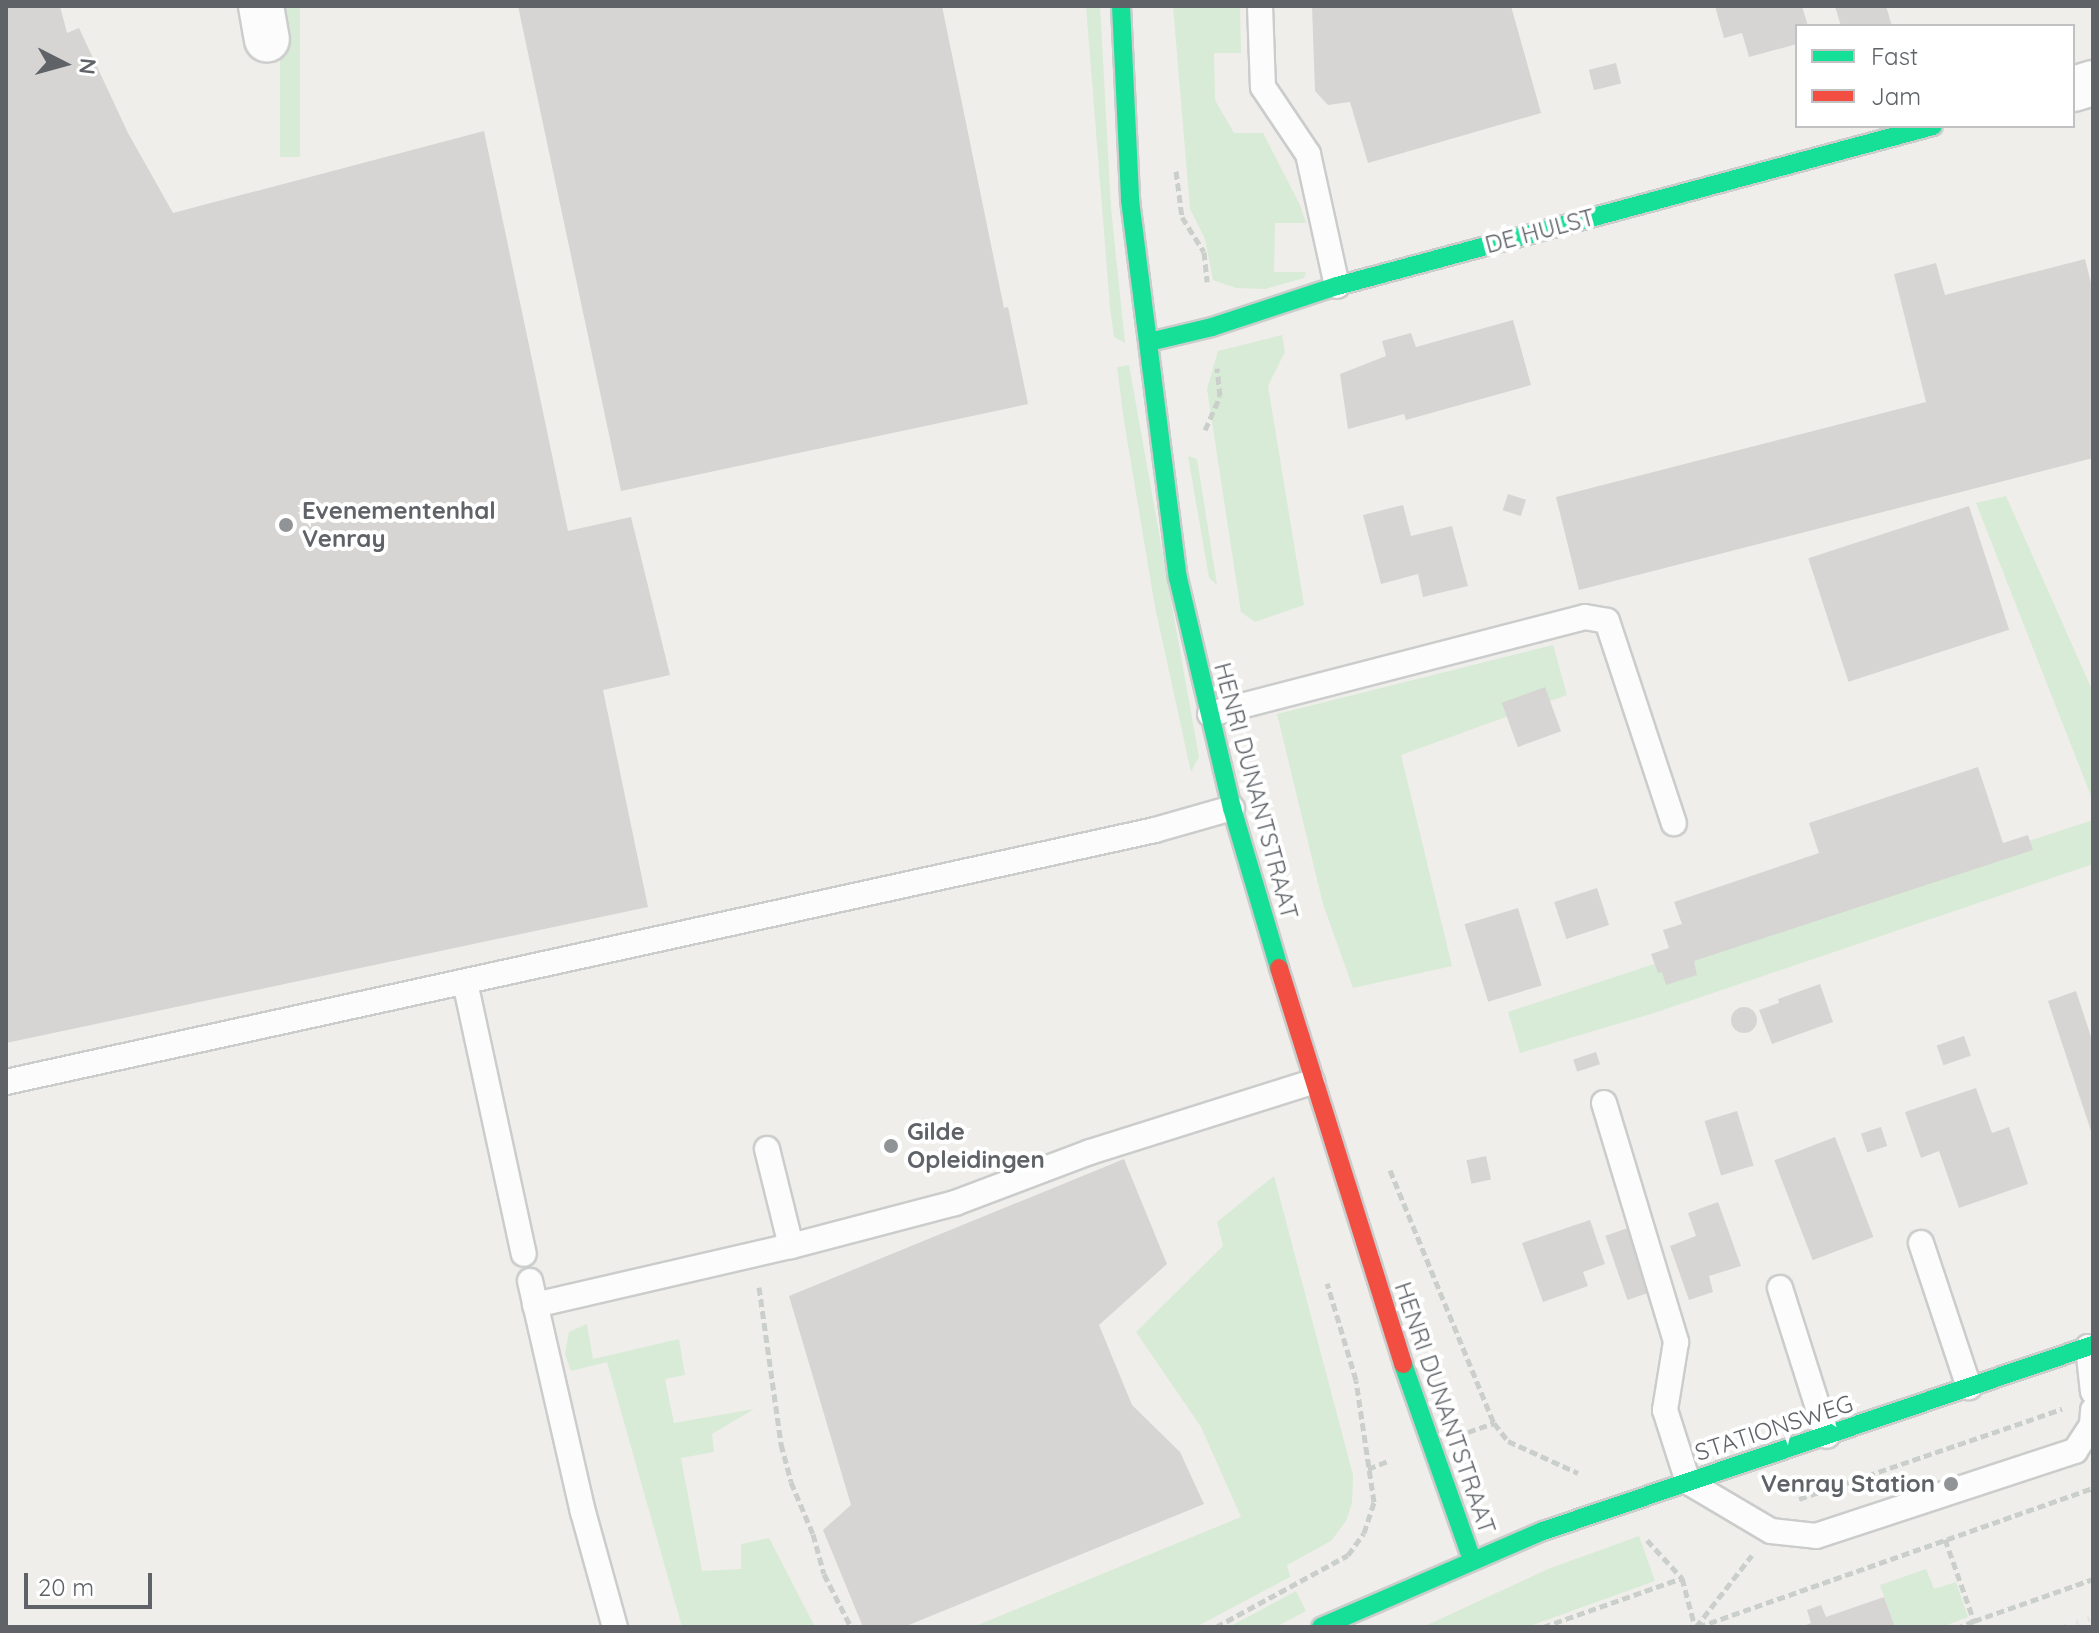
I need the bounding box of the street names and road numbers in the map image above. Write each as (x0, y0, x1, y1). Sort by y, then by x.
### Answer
street label: DE HULST (1482, 203, 1598, 259)
street label: HENRI DUNANTSTRAAT (1208, 659, 1304, 923)
street label: HENRI DUNANTSTRAAT (1388, 1278, 1502, 1538)
street label: STATIONSWEG (1691, 1389, 1857, 1467)

